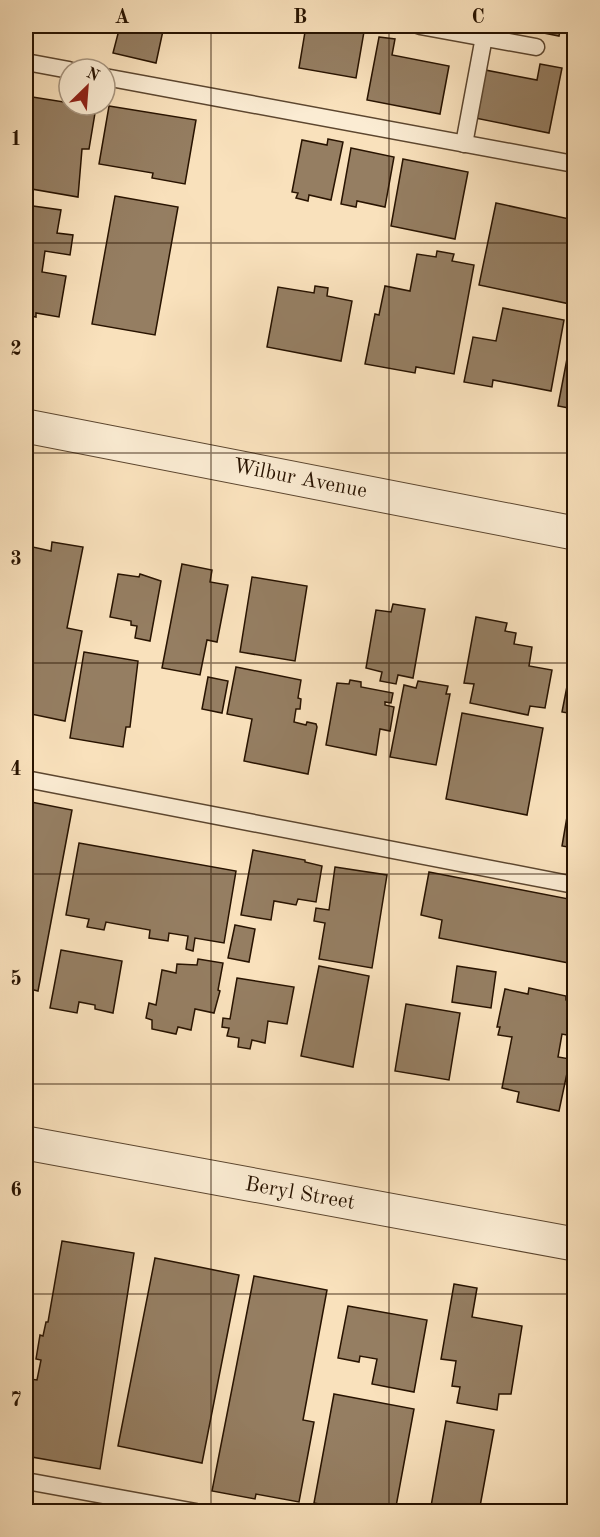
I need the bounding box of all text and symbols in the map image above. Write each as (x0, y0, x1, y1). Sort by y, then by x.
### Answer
text: A (114, 8, 130, 28)
text: B (293, 8, 307, 28)
text: C (471, 8, 485, 28)
north arrow (57, 57, 117, 117)
text: N (84, 65, 102, 85)
text: 1 (10, 130, 22, 150)
text: 2 (10, 340, 22, 360)
street label: Wilbur Avenue (231, 456, 369, 502)
text: 3 (10, 550, 22, 570)
text: 4 (10, 760, 22, 780)
text: 5 (10, 969, 22, 990)
street label: Beryl Street (243, 1174, 357, 1214)
text: 6 (10, 1181, 22, 1201)
text: 7 (10, 1391, 22, 1411)

